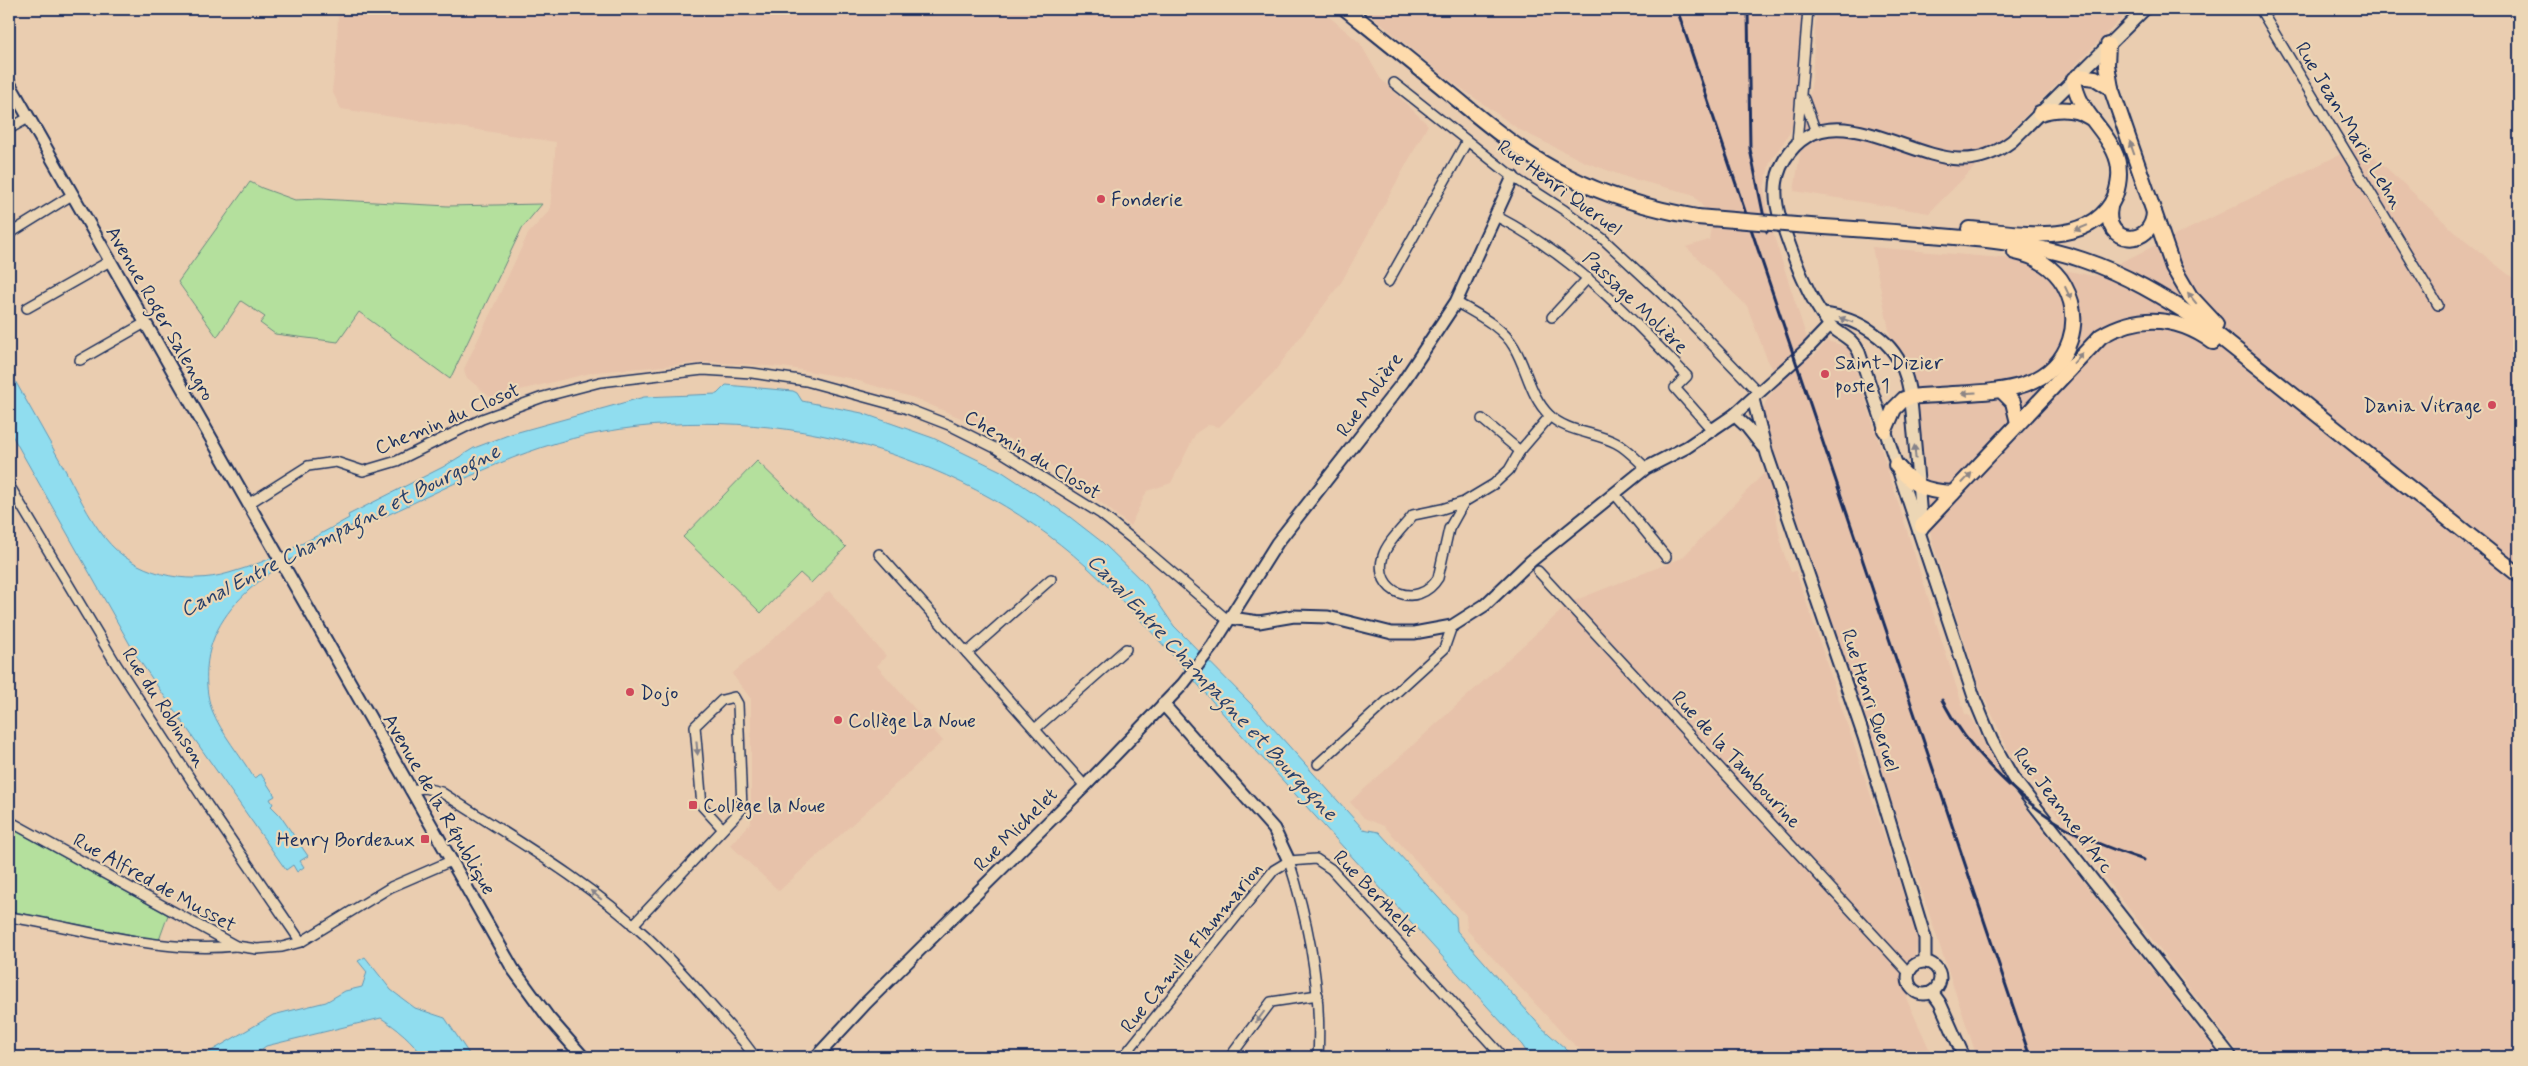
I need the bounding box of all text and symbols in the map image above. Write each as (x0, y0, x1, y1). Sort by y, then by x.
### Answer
street label: Rue Jean-Marie Lehn (2288, 37, 2410, 215)
street label: Rue Henri Queruel (1491, 134, 1627, 243)
one-way arrow (2128, 140, 2136, 155)
place label: Fonderie (1111, 187, 1183, 214)
marker: Fonderie (1095, 193, 1107, 205)
street label: Avenue Roger Salengro (97, 221, 221, 407)
one-way arrow (2074, 225, 2088, 233)
street label: Passage Molière (1576, 246, 1694, 361)
one-way arrow (2064, 286, 2072, 300)
one-way arrow (2187, 291, 2197, 305)
one-way arrow (1839, 315, 1854, 323)
street label: Rue Molière (1330, 347, 1410, 443)
place label: Saint-Dizier poste 1 (1835, 350, 1944, 400)
one-way arrow (2072, 353, 2084, 365)
marker: Saint-Dizier poste 1 (1819, 368, 1831, 380)
street label: Chemin du Closot (371, 377, 524, 462)
one-way arrow (1960, 389, 1976, 397)
place label: Dania Vitrage (2363, 393, 2482, 420)
marker: Dania Vitrage (2486, 399, 2498, 411)
street label: Chemin du Closot (959, 404, 1105, 507)
water label: Canal Entre Champagne et Bourgogne (176, 437, 507, 626)
one-way arrow (1911, 444, 1919, 460)
one-way arrow (1961, 472, 1973, 484)
water label: Canal Entre Champagne et Bourgogne (1079, 548, 1345, 829)
street label: Rue Henri Queruel (1834, 626, 1905, 775)
street label: Rue du Robinson (115, 643, 213, 773)
place label: Dojo (640, 680, 678, 707)
street label: Rue de la Tambourine (1665, 685, 1807, 835)
marker: Dojo (624, 686, 636, 698)
place label: Collège La Noue (848, 708, 976, 735)
street label: Avenue de la République (376, 709, 502, 900)
marker: Collège La Noue (832, 714, 844, 726)
one-way arrow (693, 740, 701, 756)
street label: Rue Jeanne d'Arc (2006, 742, 2119, 879)
street label: Rue Michelet (968, 782, 1064, 878)
place label: Collège la Noue (703, 793, 826, 820)
marker: Collège la Noue (687, 799, 699, 811)
street label: Rue Alfred de Musset (68, 827, 241, 939)
place label: Henry Bordeaux (277, 827, 416, 854)
marker: Henry Bordeaux (419, 833, 431, 845)
street label: Rue Berthelot (1327, 845, 1423, 943)
street label: Rue Camille Flammarion (1115, 857, 1270, 1039)
one-way arrow (589, 889, 602, 900)
one-way arrow (1255, 1010, 1265, 1024)

